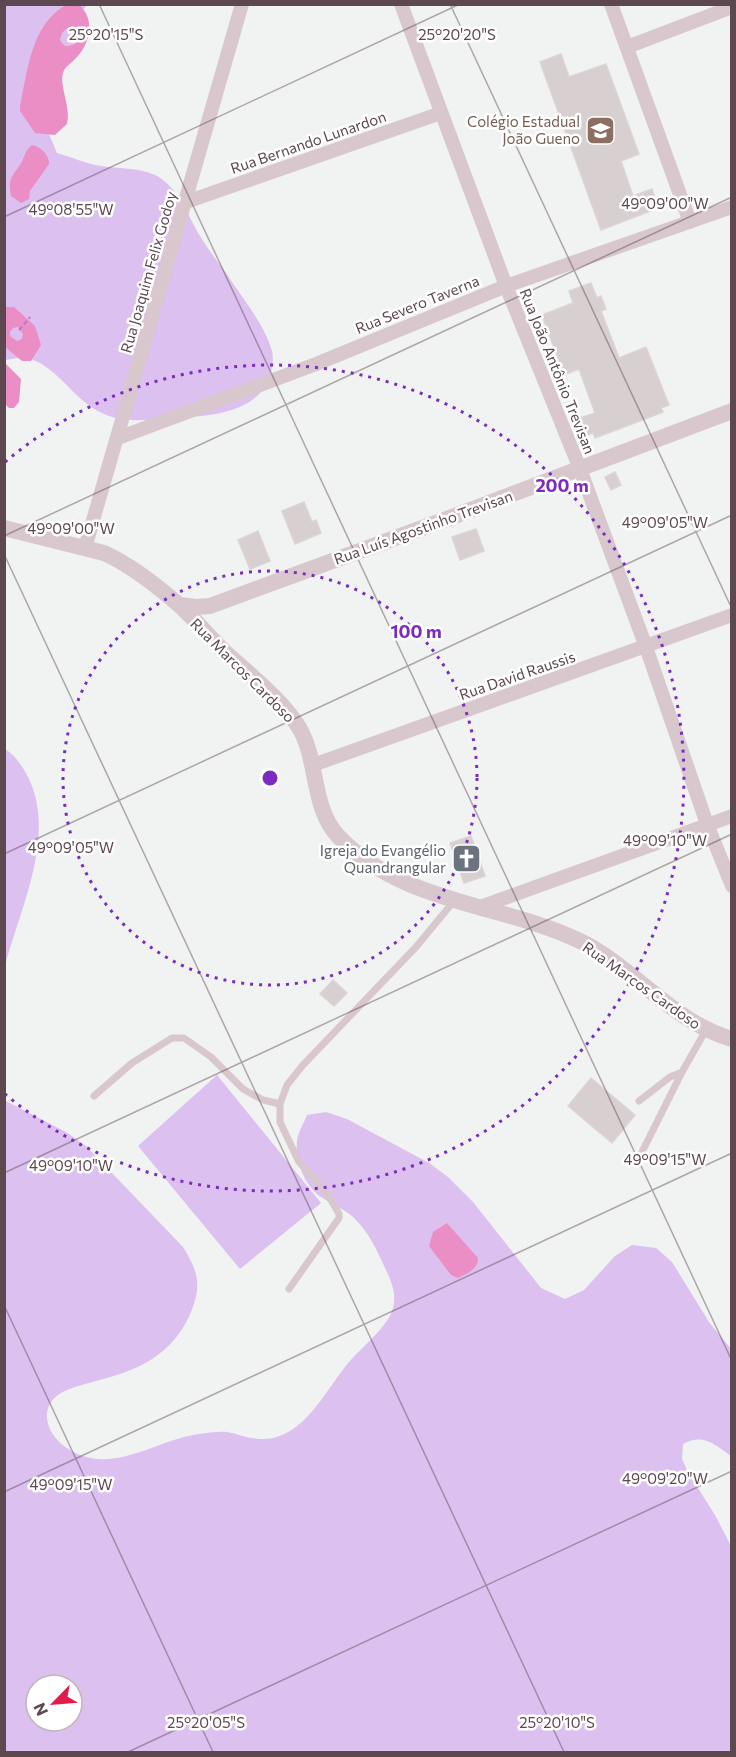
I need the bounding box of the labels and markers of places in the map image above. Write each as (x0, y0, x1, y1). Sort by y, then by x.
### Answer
place label: Colégio Estadual João Gueno (467, 112, 580, 147)
school or university icon: Colégio Estadual João Gueno (585, 114, 617, 146)
centre of rings (260, 768, 280, 788)
place label: Igreja do Evangélio Quandrangular (320, 841, 446, 876)
church icon: Igreja do Evangélio Quandrangular (451, 843, 483, 875)

